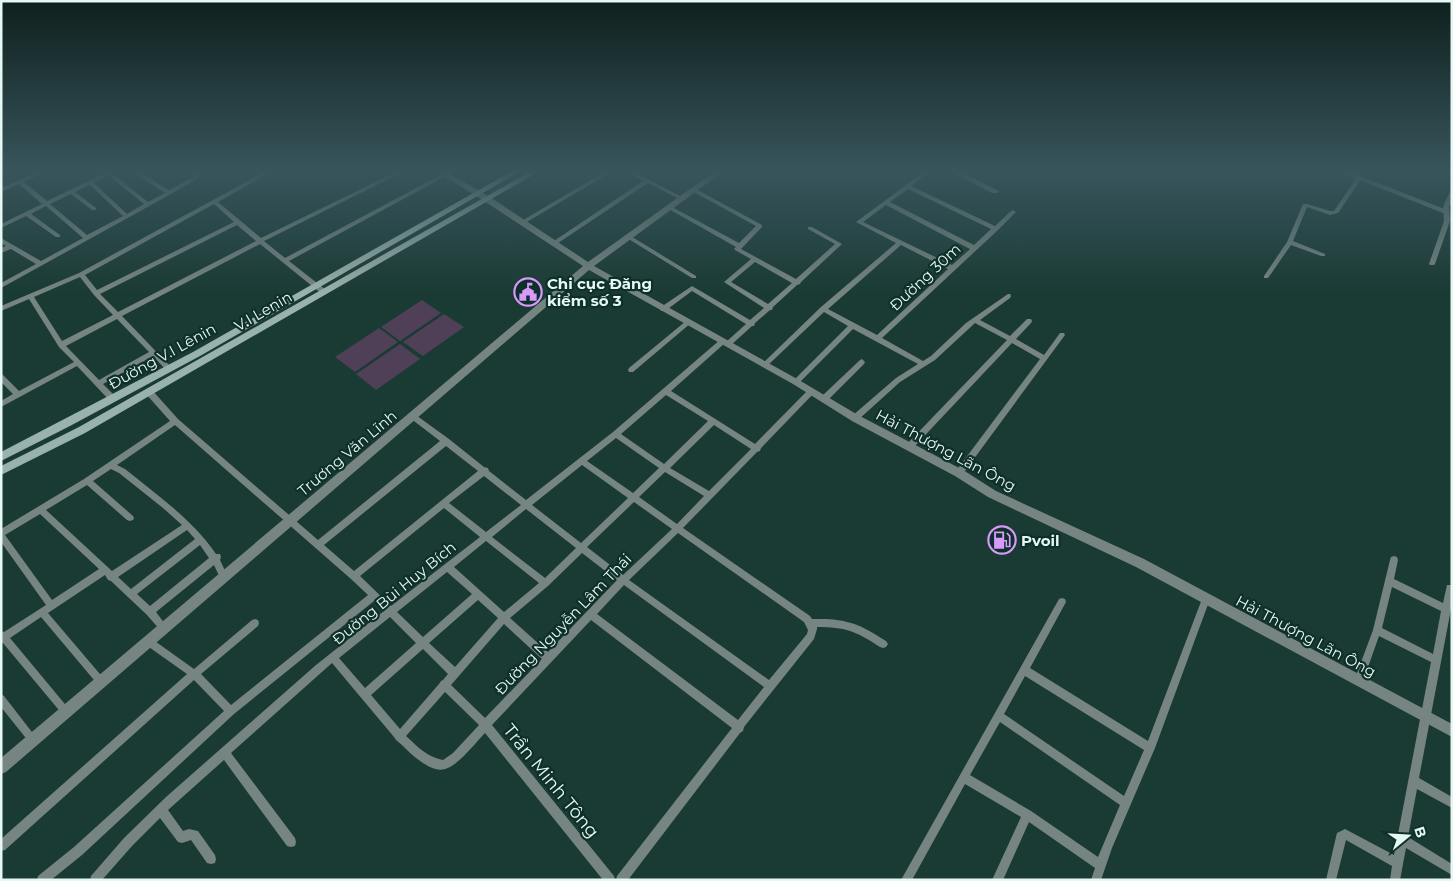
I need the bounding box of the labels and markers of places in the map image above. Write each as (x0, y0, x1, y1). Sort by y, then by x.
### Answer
place label: Chi cục Đăng kiểm số 3 (547, 274, 652, 310)
public building icon: Chi cục Đăng kiểm số 3 (513, 277, 543, 307)
fuel station icon: Pvoil (987, 525, 1017, 555)
place label: Pvoil (1021, 531, 1060, 550)

